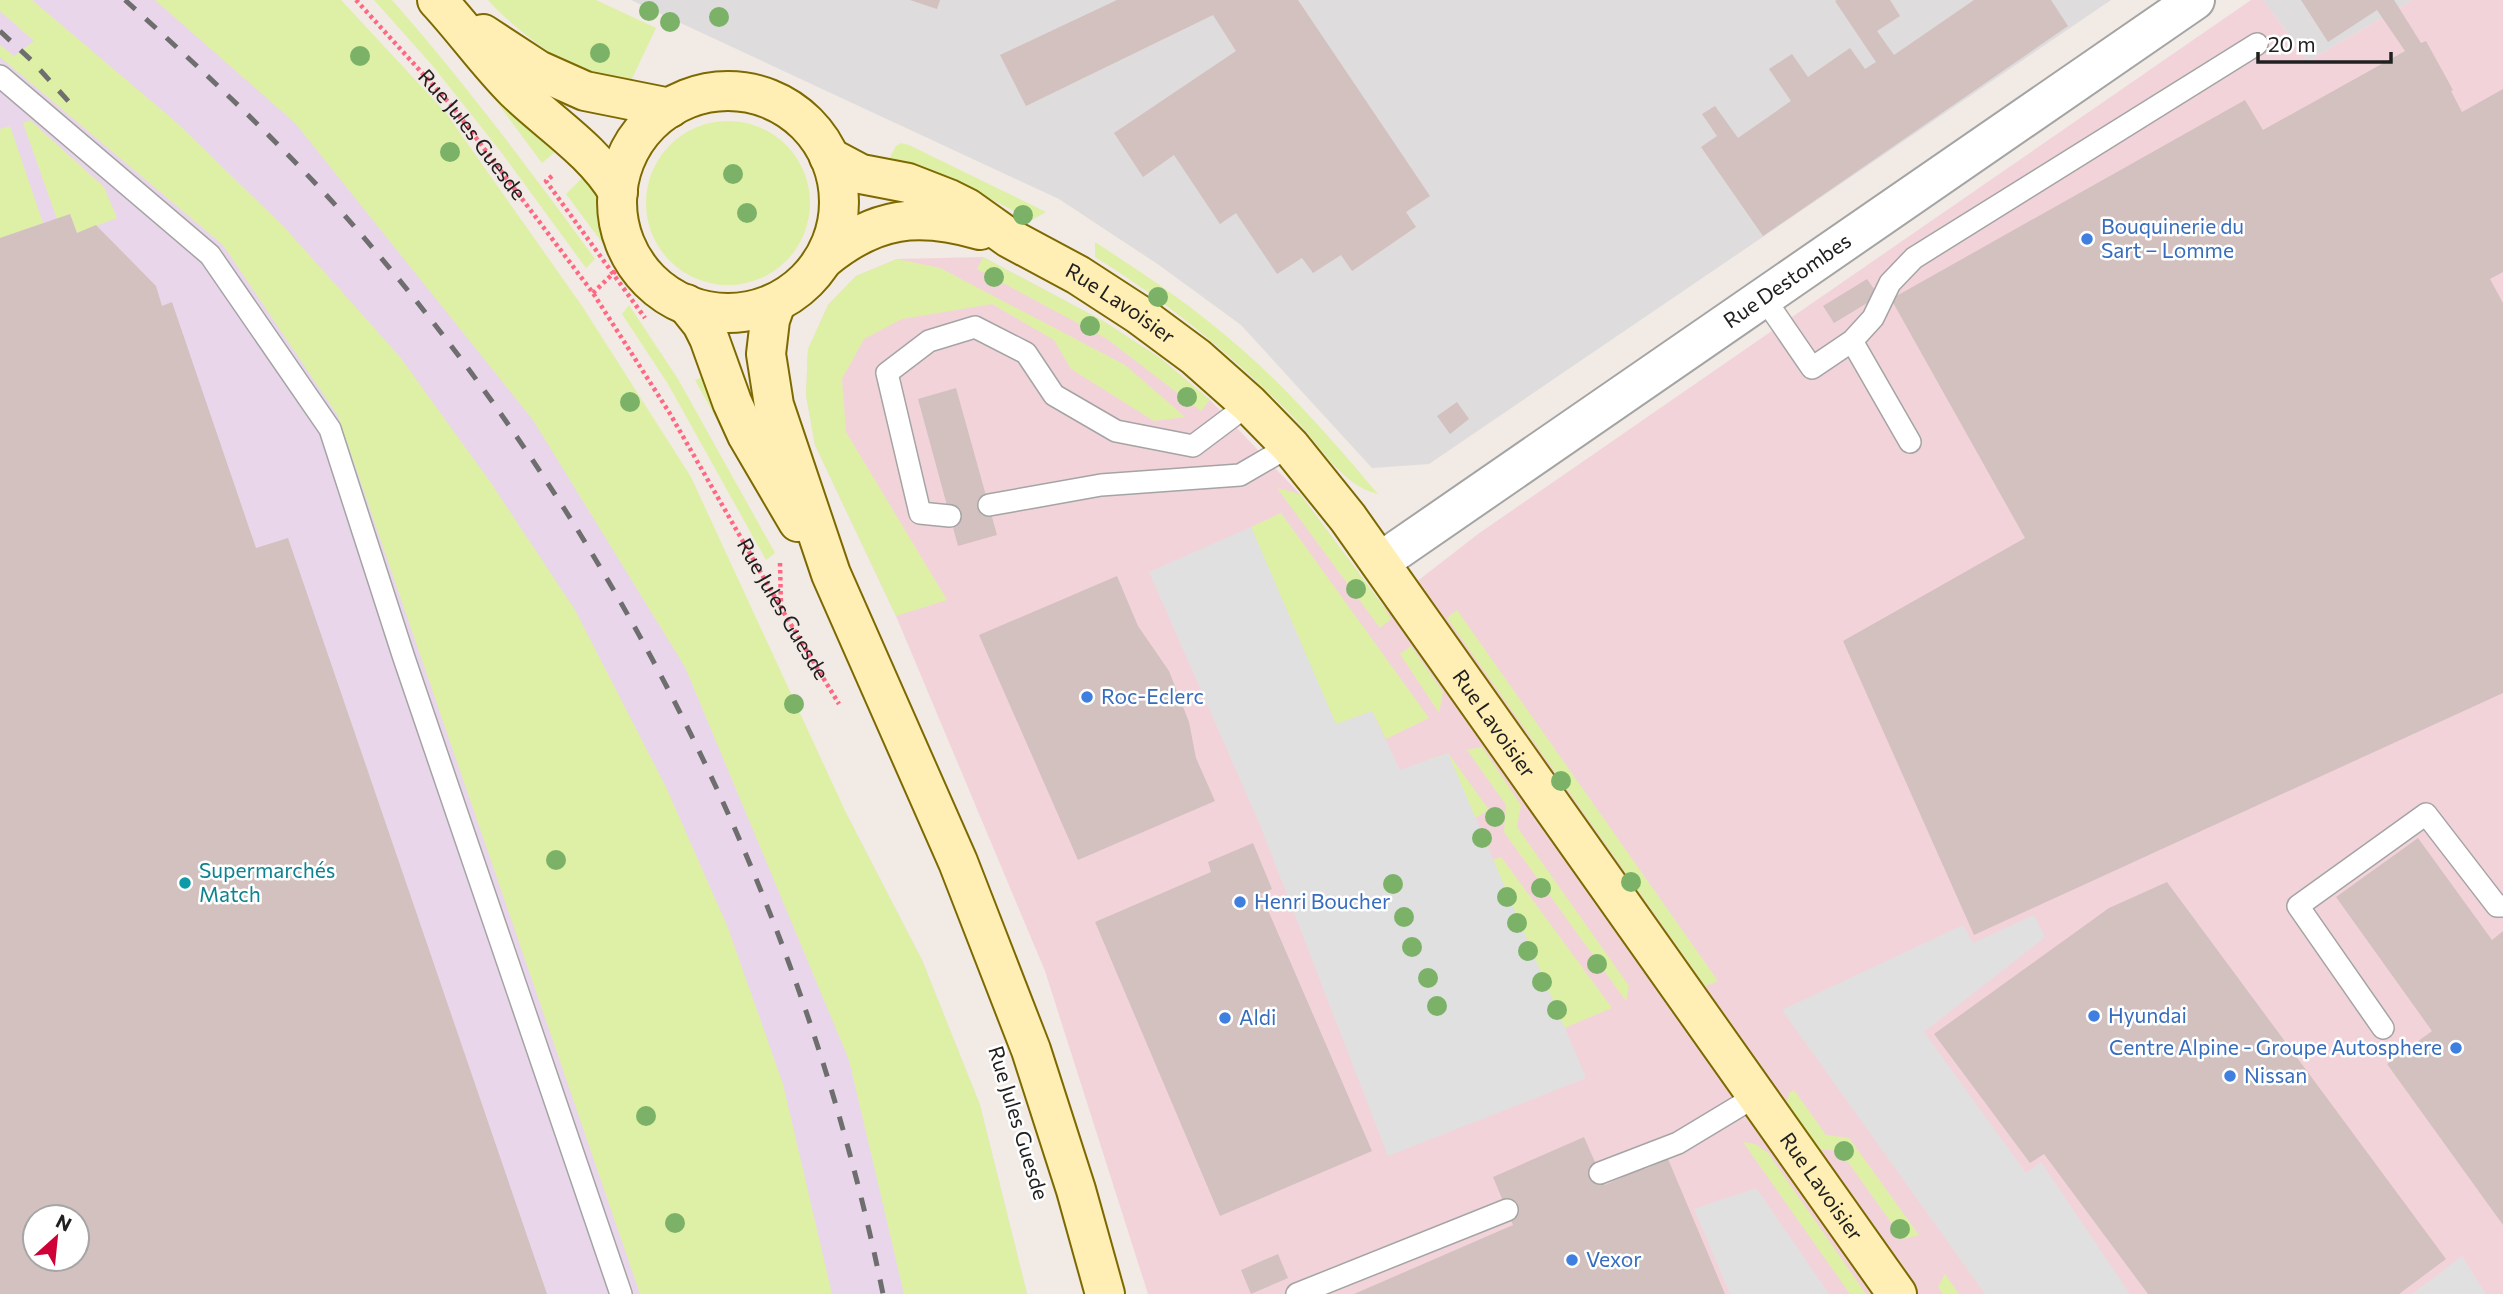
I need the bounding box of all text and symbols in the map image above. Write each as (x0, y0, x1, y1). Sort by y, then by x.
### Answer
scale bar (2258, 21, 2391, 65)
text: 20 m (2268, 31, 2316, 56)
street label: Rue Jules Guesde (414, 63, 532, 204)
place label: Bouquinerie du Sart – Lomme (2101, 213, 2244, 262)
street label: Rue Destombes (1718, 227, 1855, 332)
marker: Bouquinerie du Sart – Lomme (2079, 231, 2095, 247)
street label: Rue Lavoisier (1062, 257, 1180, 348)
street label: Rue Jules Guesde (733, 533, 835, 684)
street label: Rue Lavoisier (1448, 664, 1542, 782)
place label: Roc-Eclerc (1101, 683, 1204, 708)
marker: Roc-Eclerc (1079, 689, 1095, 705)
place label: Supermarchés Match (199, 857, 335, 906)
marker: Supermarchés Match (177, 875, 193, 891)
place label: Henri Boucher (1254, 888, 1390, 913)
marker: Henri Boucher (1232, 894, 1248, 910)
place label: Hyundai (2108, 1002, 2187, 1027)
place label: Aldi (1239, 1004, 1276, 1029)
marker: Hyundai (2086, 1008, 2102, 1024)
marker: Aldi (1217, 1010, 1233, 1026)
place label: Centre Alpine - Groupe Autosphere (2109, 1034, 2442, 1059)
marker: Centre Alpine - Groupe Autosphere (2448, 1040, 2464, 1056)
street label: Rue Jules Guesde (984, 1043, 1055, 1203)
place label: Nissan (2244, 1062, 2307, 1087)
marker: Nissan (2222, 1068, 2238, 1084)
street label: Rue Lavoisier (1776, 1127, 1869, 1245)
north arrow (21, 1203, 91, 1273)
text: N (52, 1209, 76, 1236)
place label: Vexor (1586, 1246, 1642, 1271)
marker: Vexor (1564, 1252, 1580, 1268)

